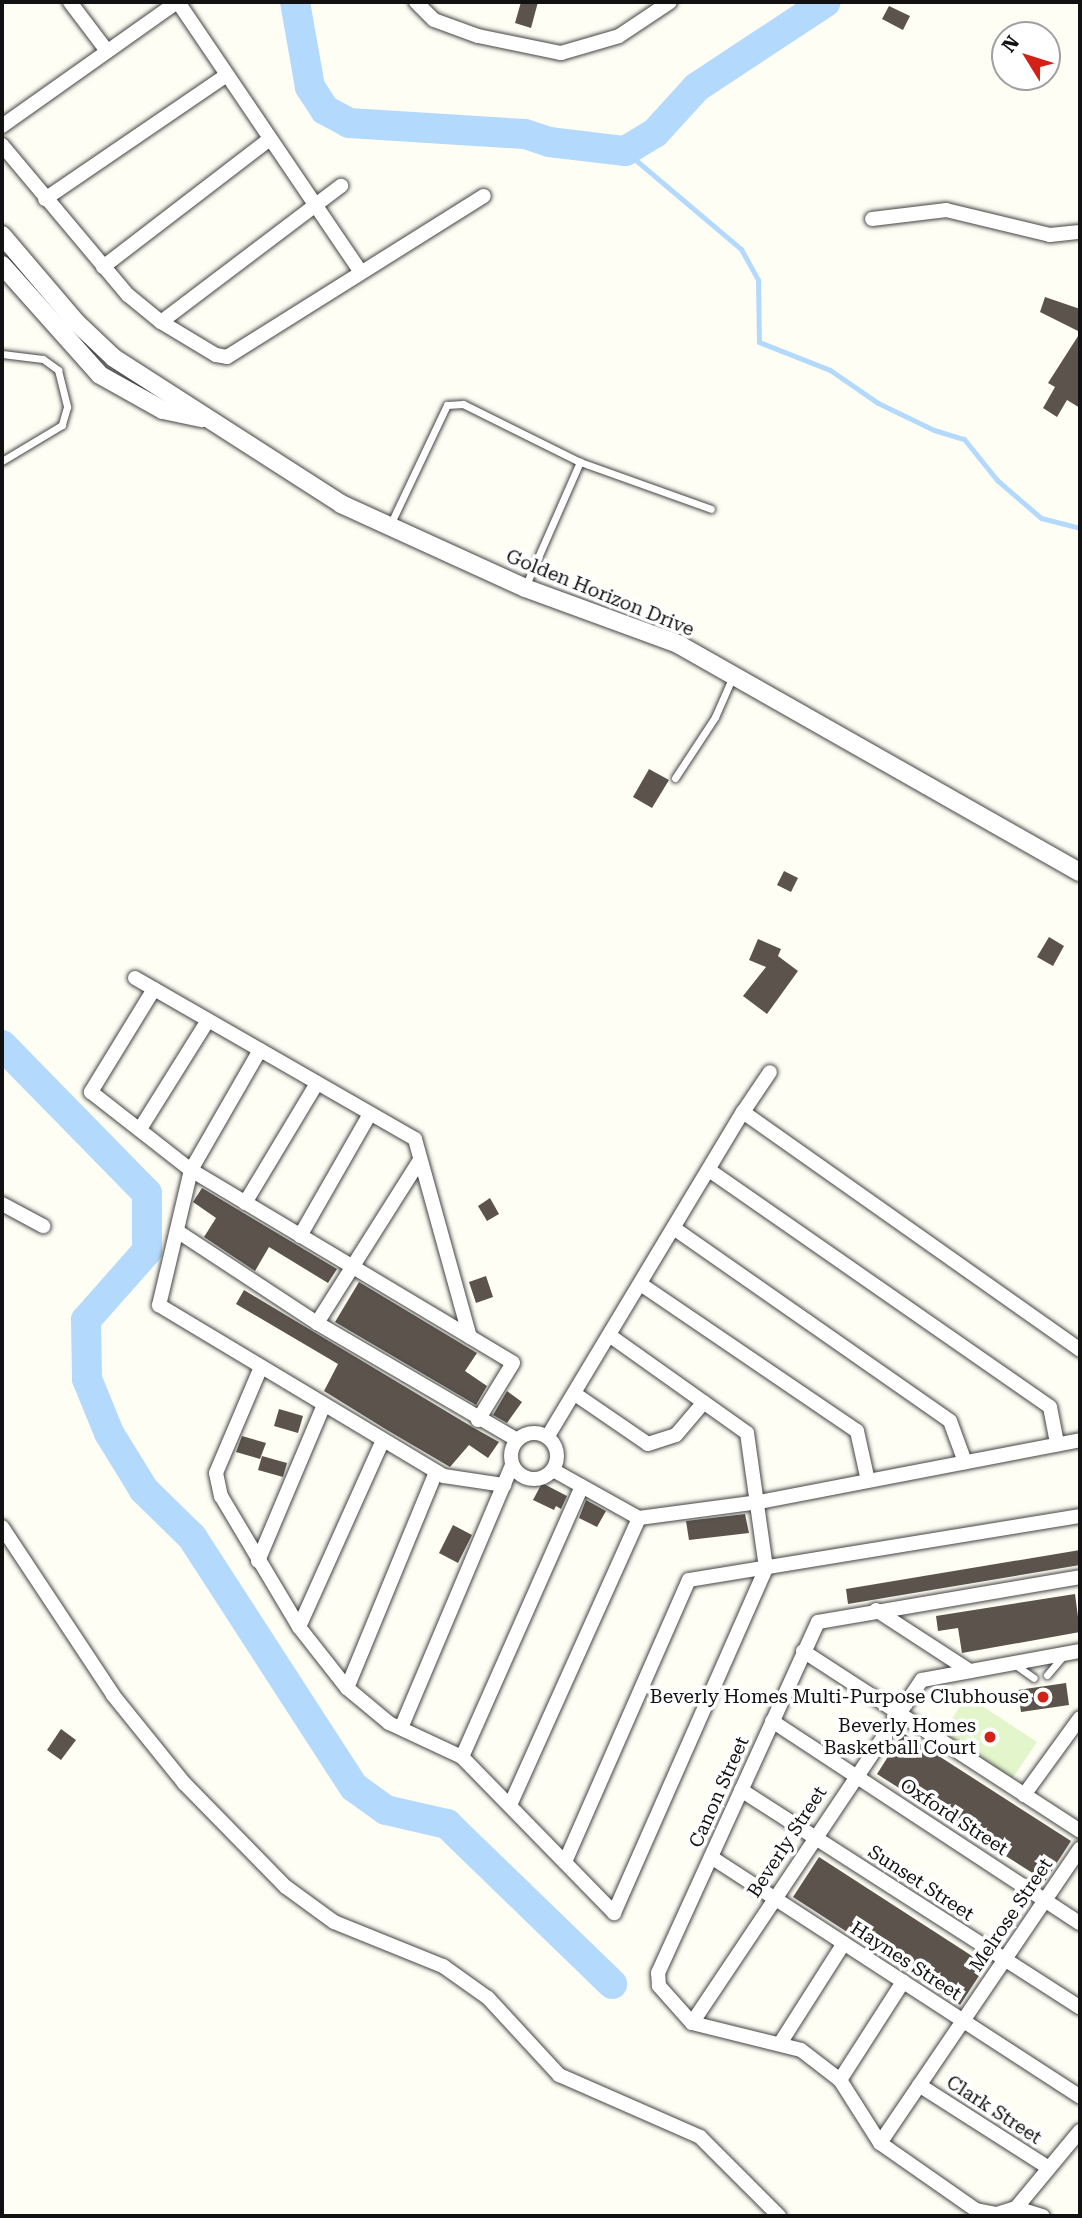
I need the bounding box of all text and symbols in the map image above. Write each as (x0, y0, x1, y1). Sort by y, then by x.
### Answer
north arrow (991, 21, 1061, 91)
text: N (997, 31, 1024, 57)
street label: Golden Horizon Drive (503, 545, 697, 641)
place label: Beverly Homes Multi-Purpose Clubhouse (650, 1686, 1029, 1708)
marker: Beverly Homes Multi-Purpose Clubhouse (1035, 1689, 1051, 1705)
place label: Beverly Homes Basketball Court (824, 1715, 976, 1759)
marker: Beverly Homes Basketball Court (982, 1729, 998, 1745)
street label: Canon Street (684, 1733, 754, 1851)
street label: Oxford Street (896, 1774, 1012, 1860)
street label: Beverly Street (742, 1782, 832, 1902)
street label: Sunset Street (864, 1840, 978, 1926)
street label: Melrose Street (965, 1854, 1057, 1976)
street label: Haynes Street (846, 1917, 966, 2005)
street label: Clark Street (942, 2071, 1046, 2149)

